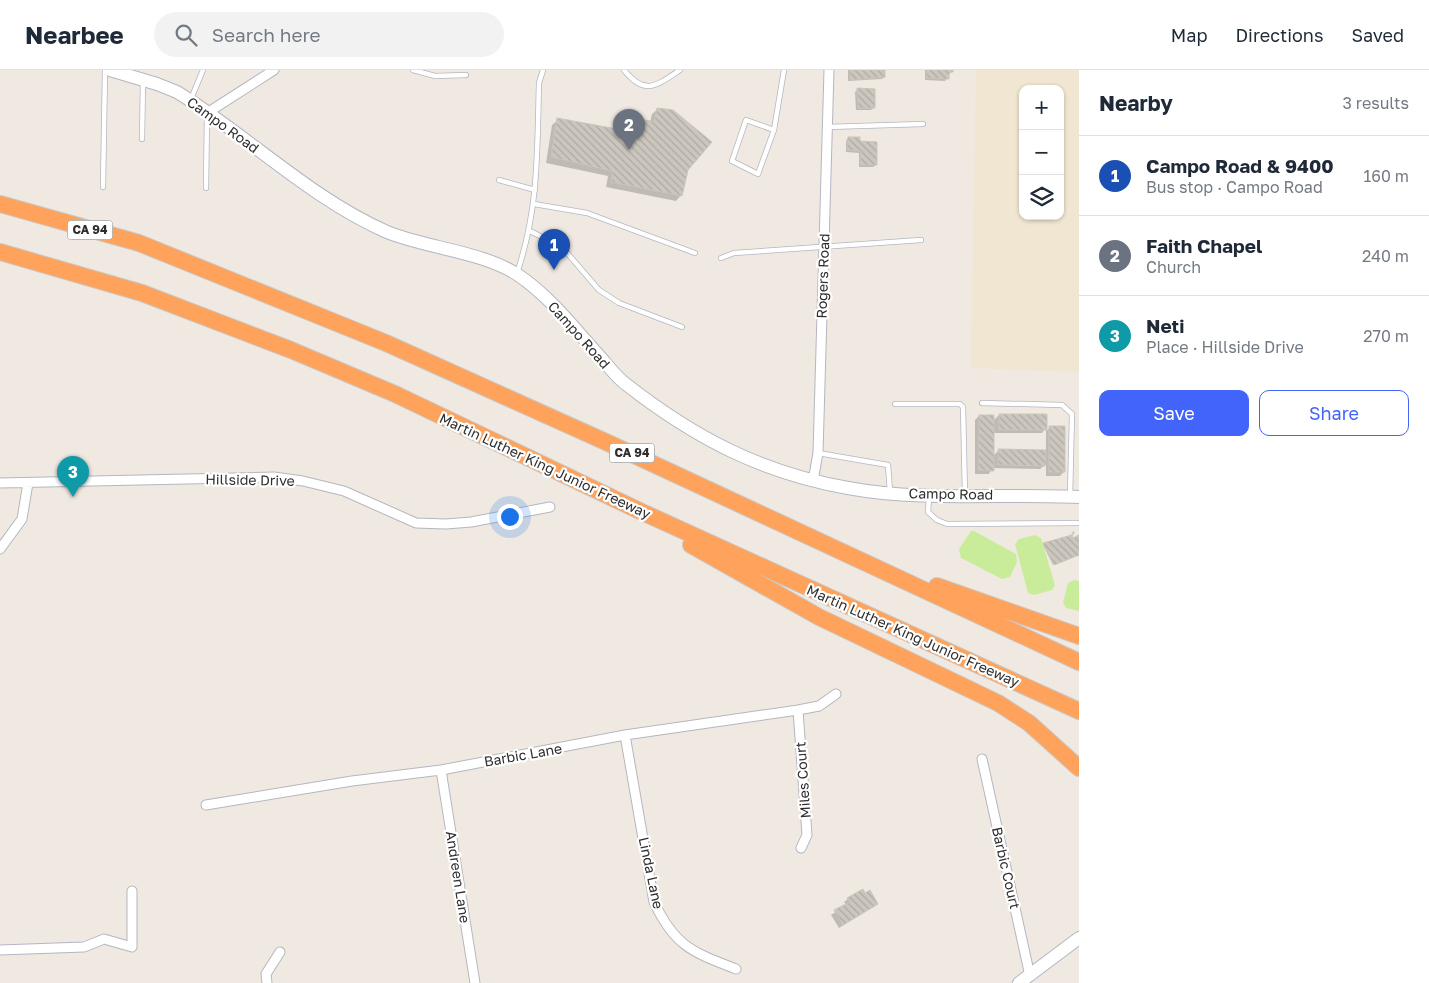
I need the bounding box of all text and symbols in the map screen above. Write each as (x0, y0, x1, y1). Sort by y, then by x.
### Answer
search box (154, 12, 504, 57)
text: Nearbee (25, 20, 124, 49)
icon: search (172, 21, 200, 49)
text: Search here (212, 23, 321, 46)
text: Map (1171, 24, 1207, 46)
text: Directions (1235, 24, 1323, 46)
text: Saved (1351, 24, 1404, 46)
map controls (1019, 85, 1064, 220)
button: + (1019, 85, 1064, 130)
text: Nearby (1099, 90, 1173, 116)
street label: Campo Road (184, 93, 263, 156)
text: 3 results (1342, 93, 1409, 113)
pin: 2 (613, 109, 645, 150)
button: − (1019, 130, 1064, 175)
text: Campo Road & 9400 (1146, 154, 1334, 177)
text: 1 (1111, 166, 1119, 186)
text: 160 m (1363, 166, 1409, 186)
button: layers (1019, 175, 1064, 220)
text: Bus stop · Campo Road (1146, 177, 1323, 197)
road number: CA 94 (68, 220, 112, 240)
pin: 1 (538, 229, 570, 270)
street label: Rogers Road (813, 233, 832, 319)
text: Faith Chapel (1146, 234, 1262, 257)
text: 2 (1110, 246, 1120, 266)
text: 240 m (1362, 246, 1409, 266)
text: Church (1146, 257, 1201, 277)
street label: Campo Road (545, 298, 614, 372)
text: Neti (1146, 314, 1184, 337)
text: 3 (1110, 326, 1120, 346)
text: 270 m (1363, 326, 1409, 346)
text: Place · Hillside Drive (1146, 337, 1304, 357)
button: Save (1099, 390, 1249, 436)
button: Share (1259, 390, 1409, 436)
street label: Martin Luther King Junior Freeway (437, 409, 654, 522)
road number: CA 94 (610, 443, 654, 462)
pin: 3 (57, 456, 89, 497)
street label: Hillside Drive (205, 470, 295, 489)
street label: Campo Road (909, 484, 993, 503)
your location (497, 504, 523, 530)
street label: Martin Luther King Junior Freeway (804, 581, 1022, 690)
street label: Barbic Lane (483, 739, 563, 770)
street label: Miles Court (791, 741, 814, 819)
street label: Barbic Court (989, 825, 1024, 911)
street label: Andreen Lane (443, 830, 474, 924)
street label: Linda Lane (636, 835, 667, 910)

